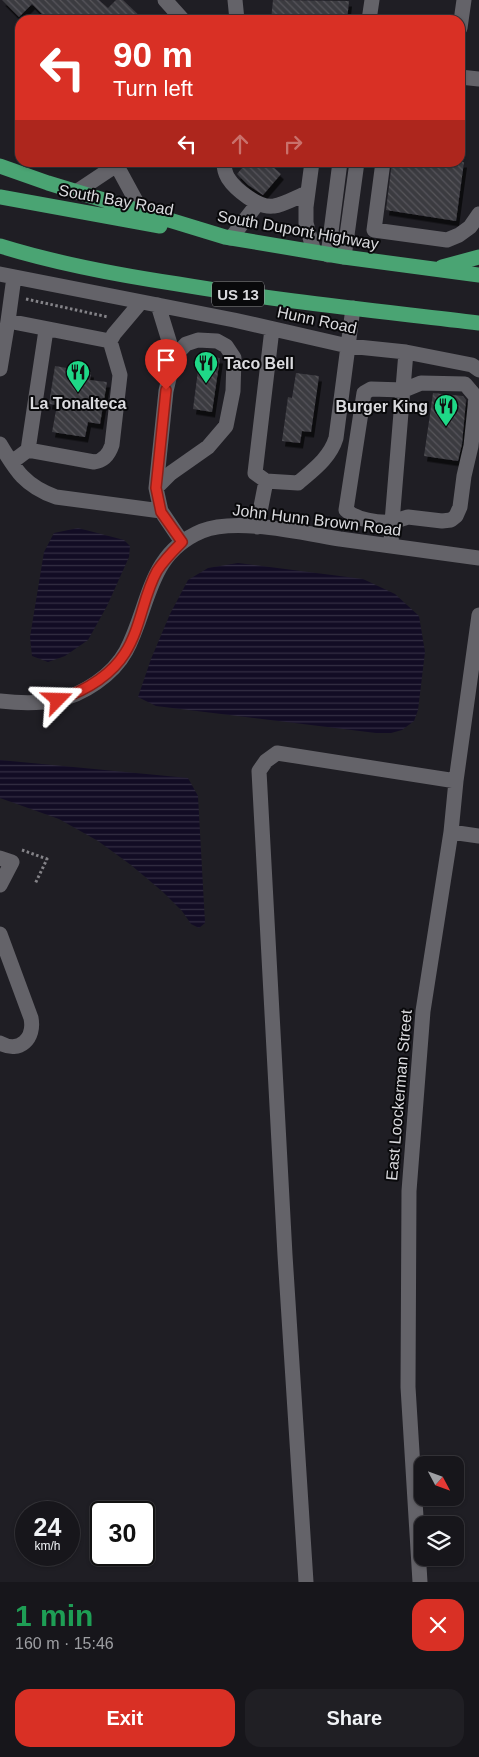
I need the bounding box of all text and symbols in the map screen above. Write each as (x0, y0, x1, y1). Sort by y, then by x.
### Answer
icon: left (30, 35, 95, 100)
text: 90 m (113, 35, 193, 74)
text: Turn left (113, 76, 193, 101)
icon: left (173, 130, 201, 158)
icon: ahead (226, 130, 254, 158)
icon: right (279, 130, 307, 158)
street label: South Bay Road (57, 182, 175, 218)
street label: South Dupont Highway (216, 207, 380, 253)
road number: US 13 (212, 282, 264, 306)
street label: Hunn Road (276, 303, 358, 337)
pin (145, 339, 187, 390)
icon: arrive (152, 346, 180, 374)
restaurant icon: Taco Bell (193, 350, 219, 384)
place label: Taco Bell (224, 355, 294, 372)
restaurant icon: La Tonalteca (65, 359, 91, 393)
restaurant icon: Burger King (433, 393, 459, 427)
place label: La Tonalteca (30, 395, 126, 412)
place label: Burger King (336, 398, 428, 415)
street label: John Hunn Brown Road (232, 501, 402, 539)
position arrow (31, 673, 83, 725)
street label: East Loockerman Street (383, 1008, 415, 1181)
north arrow (414, 1456, 464, 1506)
map controls (414, 1456, 464, 1566)
speed limit sign: 30 (90, 1501, 155, 1566)
text: 24 (34, 1513, 61, 1541)
button: layers (414, 1516, 464, 1566)
text: km/h (34, 1539, 61, 1553)
text: 1 min (15, 1599, 93, 1632)
button: close (412, 1599, 464, 1651)
text: 160 m · 15:46 (15, 1635, 114, 1652)
button: Exit (15, 1689, 235, 1747)
button: Share (245, 1689, 464, 1747)

